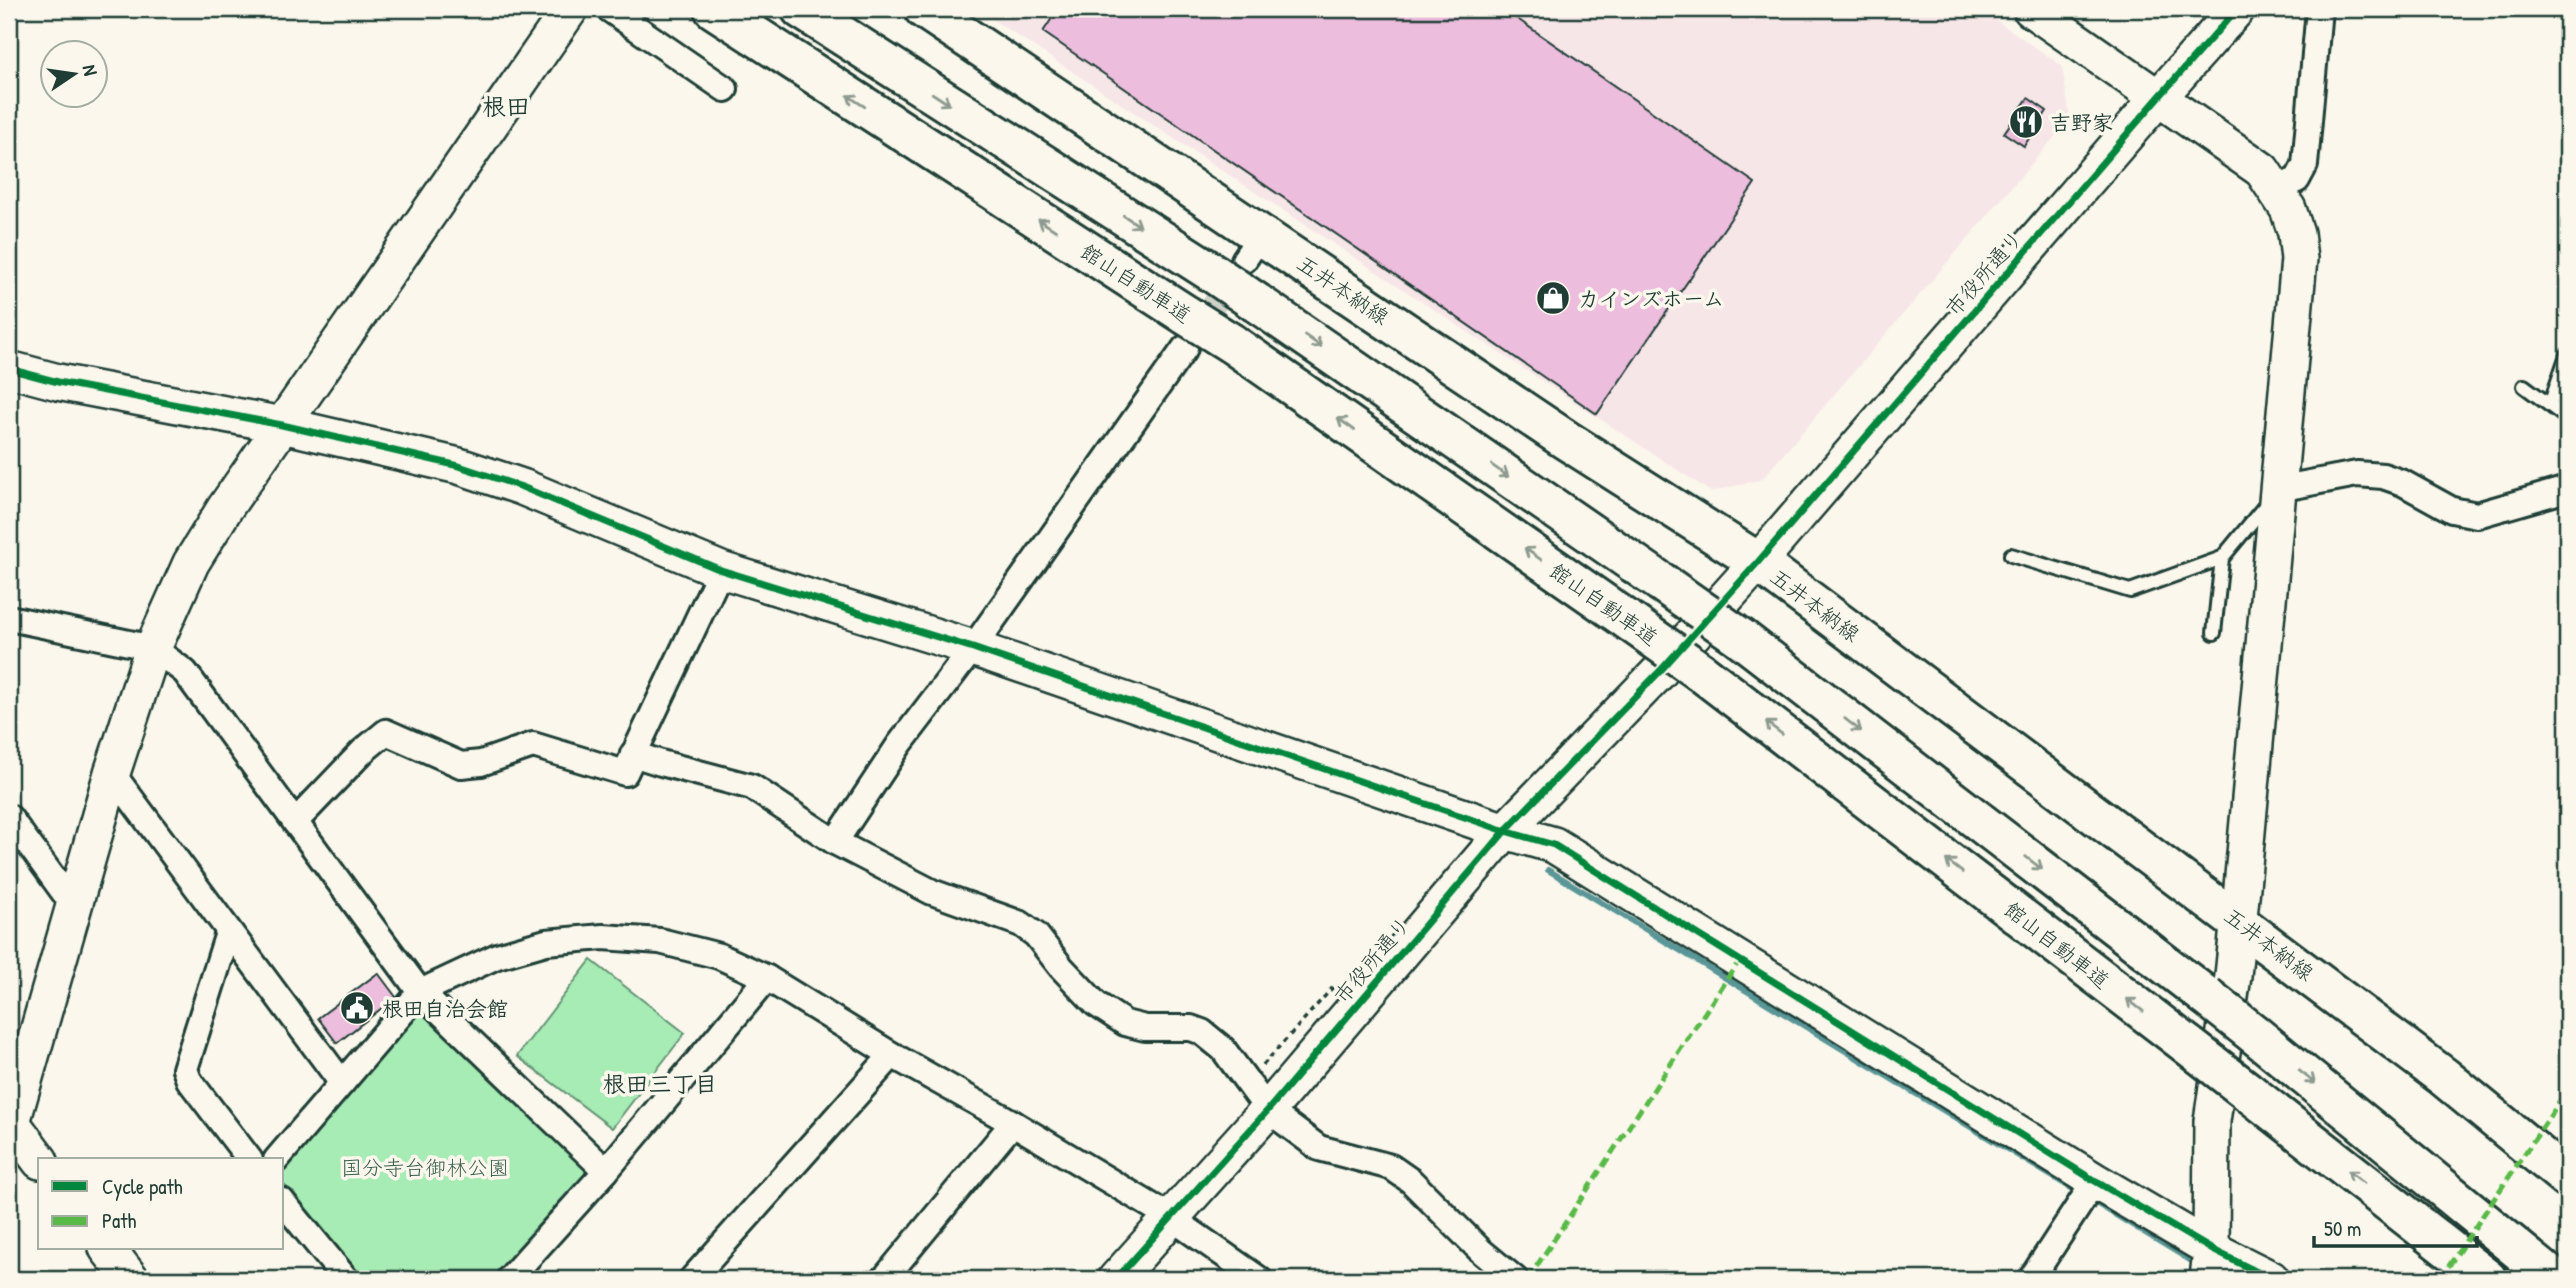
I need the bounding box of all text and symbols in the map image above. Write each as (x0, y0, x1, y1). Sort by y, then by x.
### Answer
north arrow (38, 38, 108, 108)
text: N (77, 62, 104, 78)
district label: 根田 (482, 90, 530, 122)
one-way arrow (931, 91, 950, 106)
one-way arrow (847, 93, 866, 108)
restaurant icon: 吉野家 (2007, 103, 2045, 141)
place label: 吉野家 (2050, 108, 2113, 137)
one-way arrow (1122, 215, 1142, 229)
one-way arrow (1037, 217, 1057, 231)
street label: 市役所通り (1939, 224, 2029, 322)
street label: 館山自動車道 (1075, 237, 1197, 329)
street label: 五井本納線 (1291, 249, 1395, 331)
shop icon: カインズホーム (1534, 279, 1572, 317)
place label: カインズホーム (1578, 284, 1724, 313)
one-way arrow (1303, 334, 1322, 348)
one-way arrow (1337, 417, 1356, 431)
one-way arrow (1490, 464, 1509, 478)
one-way arrow (1524, 547, 1543, 561)
street label: 館山自動車道 (1544, 556, 1664, 652)
street label: 五井本納線 (1764, 562, 1866, 648)
one-way arrow (1844, 717, 1862, 732)
one-way arrow (1765, 720, 1784, 735)
one-way arrow (2024, 856, 2042, 871)
one-way arrow (1946, 859, 1964, 874)
street label: 館山自動車道 (1998, 895, 2116, 995)
street label: 五井本納線 (2218, 901, 2320, 987)
street label: 市役所通り (1327, 910, 1417, 1010)
public building icon: 根田自治会館 (338, 989, 376, 1027)
place label: 根田自治会館 (382, 994, 508, 1023)
one-way arrow (2126, 997, 2144, 1012)
district label: 根田三丁目 (603, 1068, 718, 1099)
one-way arrow (2297, 1069, 2315, 1085)
park label: 国分寺台御林公園 (341, 1153, 509, 1182)
legend (38, 1158, 284, 1250)
one-way arrow (2348, 1169, 2366, 1184)
text: Cycle path (102, 1172, 183, 1201)
scale bar (2314, 1204, 2476, 1248)
text: Path (102, 1206, 137, 1235)
text: 50 m (2324, 1214, 2361, 1243)

